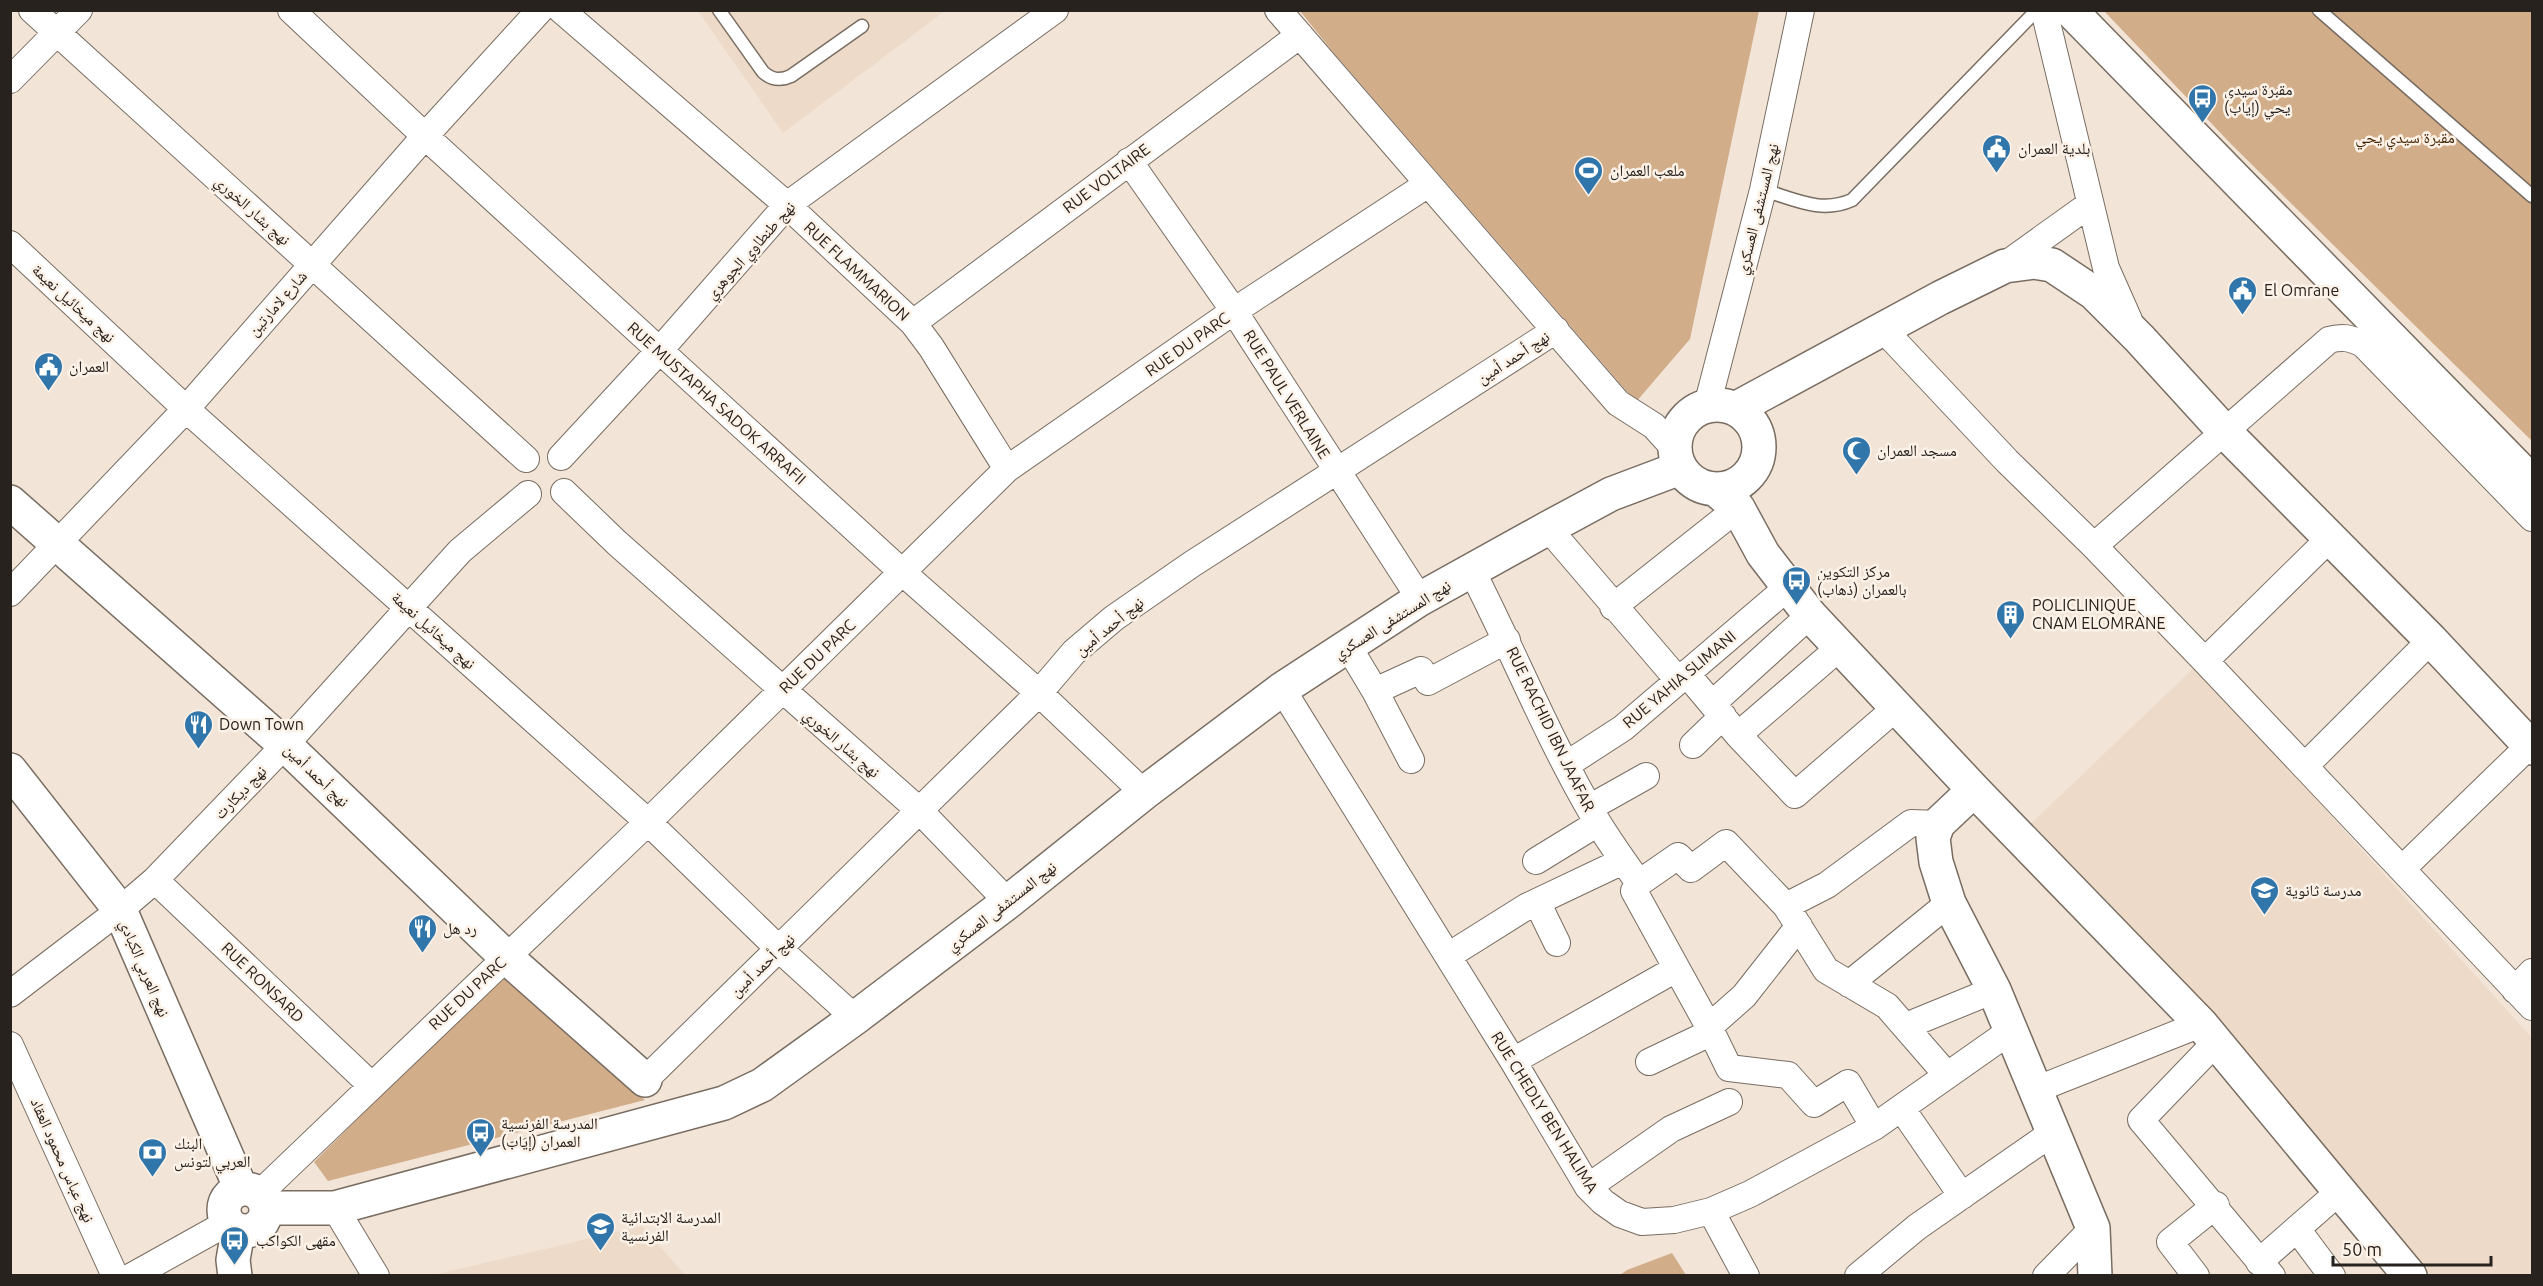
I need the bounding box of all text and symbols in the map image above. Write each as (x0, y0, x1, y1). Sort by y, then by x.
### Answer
place label: مقبرة سيدي يحي (إياب) (2224, 80, 2293, 120)
bus stop icon: مقبرة سيدي يحي (إياب) (2187, 82, 2219, 124)
park label: مقبرة سيدي يحي (2355, 128, 2455, 150)
public building icon: بلدية العمران (1981, 132, 2013, 174)
place label: بلدية العمران (2018, 139, 2090, 159)
street label: RUE VOLTAIRE (1059, 140, 1153, 216)
street label: نهج المستشفى العسكري (1732, 142, 1786, 277)
sports icon: ملعب العمران (1573, 154, 1605, 196)
place label: ملعب العمران (1610, 161, 1685, 181)
street label: نهج بشار الخوري (209, 171, 294, 252)
street label: نهج طنطاوي الجوهري (701, 198, 802, 305)
street label: RUE FLAMMARION (801, 218, 913, 324)
street label: نهج ميخائيل نعيمة (28, 260, 119, 347)
street label: شارع لامارتين (244, 267, 312, 341)
public building icon: El Omrane (2227, 274, 2259, 316)
place label: El Omrane (2264, 281, 2339, 299)
street label: RUE DU PARC (1142, 308, 1233, 380)
street label: RUE MUSTAPHA SADOK ARRAFII (624, 318, 810, 488)
street label: RUE PAUL VERLAINE (1240, 326, 1334, 462)
street label: نهج أحمد أمين (1473, 327, 1554, 389)
public building icon: العمران (32, 350, 64, 392)
place label: العمران (69, 357, 109, 377)
mosque icon: مسجد العمران (1840, 434, 1872, 476)
place label: مسجد العمران (1877, 441, 1957, 461)
place label: مركز التكوين بالعمران (ذهاب) (1817, 562, 1907, 600)
bus stop icon: مركز التكوين بالعمران (ذهاب) (1780, 564, 1812, 606)
street label: نهج المستشفى العسكري (1330, 576, 1456, 666)
street label: نهج ميخائيل نعيمة (387, 588, 480, 674)
street label: نهج أحمد أمين (1071, 593, 1148, 661)
place label: POLICLINIQUE CNAM ELOMRANE (2032, 596, 2165, 632)
building icon: POLICLINIQUE CNAM ELOMRANE (1995, 598, 2027, 640)
street label: RUE DU PARC (775, 615, 859, 697)
street label: RUE YAHIA SLIMANI (1619, 627, 1739, 731)
street label: RUE RACHID IBN JAAFAR (1503, 644, 1599, 814)
street label: نهج بشار الخوري (798, 705, 884, 784)
restaurant icon: Down Town (182, 708, 214, 750)
place label: Down Town (219, 715, 304, 733)
street label: نهج أحمد أمين (280, 740, 353, 812)
street label: نهج ديكارت (210, 762, 271, 824)
street label: نهج المستشفى العسكري (942, 857, 1062, 958)
school or university icon: مدرسة ثانوية (2248, 874, 2280, 916)
place label: مدرسة ثانوية (2285, 881, 2362, 900)
restaurant icon: رد هل (406, 912, 438, 954)
street label: نهج العربي الكبادي (113, 917, 174, 1021)
place label: رد هل (443, 919, 477, 939)
street label: نهج أحمد أمين (726, 930, 799, 1002)
street label: RUE RONSARD (218, 938, 308, 1026)
street label: RUE DU PARC (425, 953, 509, 1033)
street label: RUE CHEDLY BEN HALIMA (1488, 1028, 1602, 1196)
street label: نهج عباس محمود العقاد (26, 1095, 99, 1226)
place label: المدرسة الفرنسية العمران (إياب) (501, 1114, 598, 1152)
bus stop icon: المدرسة الفرنسية العمران (إياب) (464, 1116, 496, 1158)
place label: البنك العربي لتونس (174, 1134, 251, 1174)
bank icon: البنك العربي لتونس (137, 1136, 169, 1178)
place label: المدرسة الابتدائية الفرنسية (621, 1208, 721, 1245)
school or university icon: المدرسة الابتدائية الفرنسية (584, 1210, 616, 1252)
bus stop icon: مقهى الكواكب (219, 1224, 251, 1266)
scale bar (2333, 1229, 2490, 1267)
place label: مقهى الكواكب (256, 1231, 336, 1251)
text: 50 m (2342, 1239, 2382, 1259)

